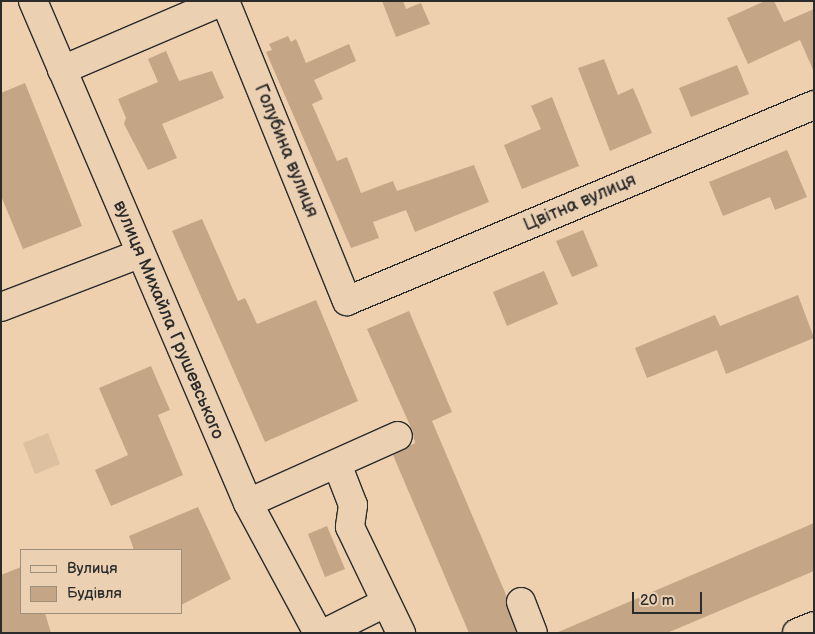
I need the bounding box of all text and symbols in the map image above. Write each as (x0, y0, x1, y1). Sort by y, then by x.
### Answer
street label: Голубина вулиця (249, 81, 323, 221)
street label: Цвітна вулиця (520, 170, 640, 236)
street label: вулиця Михайла Грушевського (108, 197, 228, 443)
legend (20, 549, 182, 614)
text: Вулиця (67, 559, 118, 578)
scale bar (635, 582, 705, 614)
text: Будівля (67, 584, 122, 603)
text: 20 m (640, 591, 674, 610)

